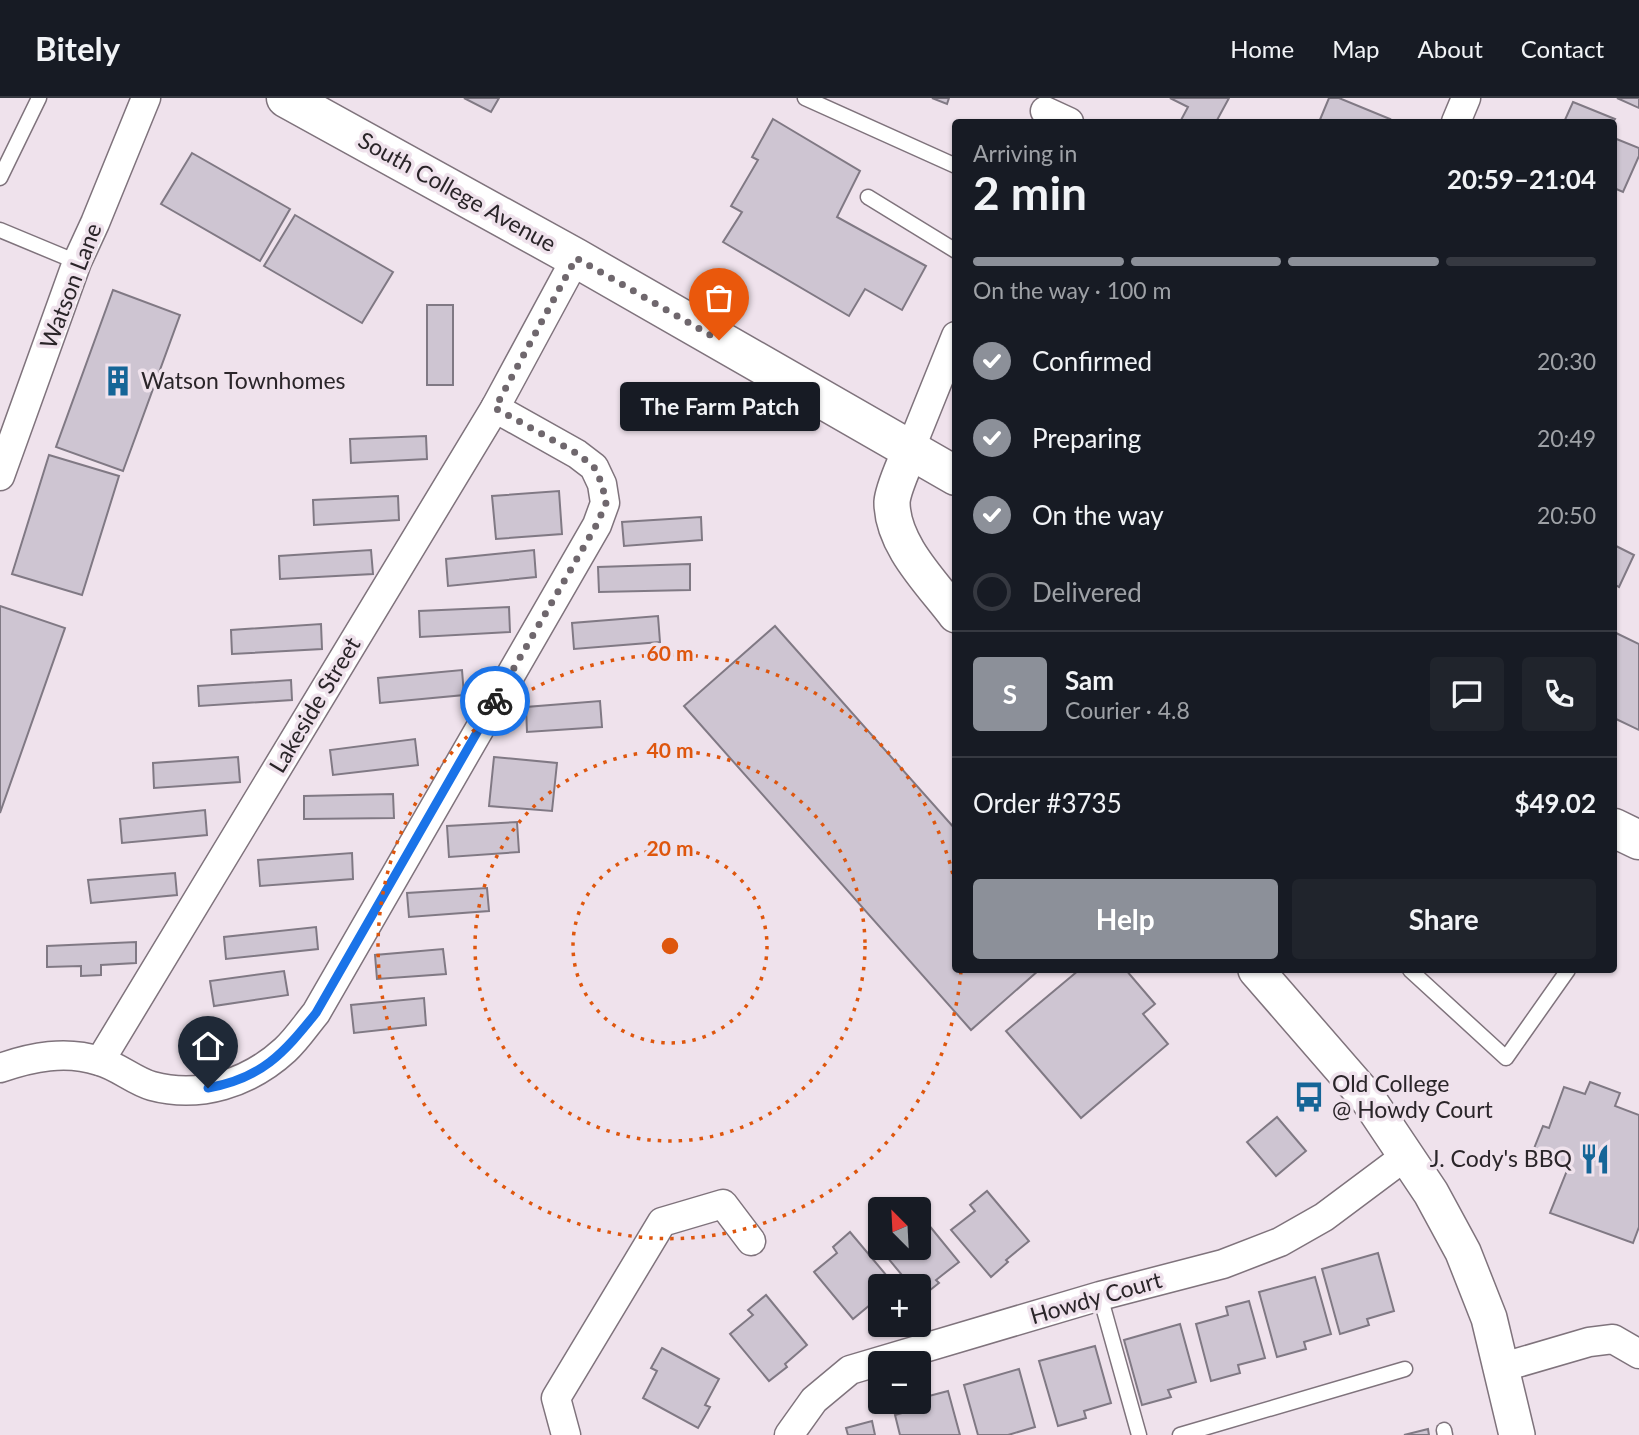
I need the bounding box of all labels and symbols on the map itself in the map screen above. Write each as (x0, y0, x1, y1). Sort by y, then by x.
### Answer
street label: South College Avenue (354, 125, 561, 257)
street label: Watson Lane (33, 219, 107, 352)
pin (689, 268, 749, 340)
building icon: Watson Townhomes (101, 364, 135, 398)
place label: Watson Townhomes (141, 366, 346, 394)
callout: The Farm Patch (619, 382, 819, 431)
street label: Lakeside Street (263, 631, 366, 777)
text: 60 m (646, 640, 694, 665)
courier (460, 666, 530, 736)
text: 40 m (646, 737, 694, 762)
text: 20 m (646, 835, 694, 860)
centre of rings (658, 934, 682, 958)
pin (178, 1016, 238, 1088)
place label: Old College @ Howdy Court (1332, 1069, 1494, 1123)
bus stop icon: Old College @ Howdy Court (1292, 1080, 1326, 1114)
restaurant icon: J. Cody's BBQ (1578, 1142, 1612, 1176)
place label: J. Cody's BBQ (1430, 1144, 1573, 1172)
north arrow (868, 1197, 931, 1260)
street label: Howdy Court (1027, 1265, 1165, 1329)

